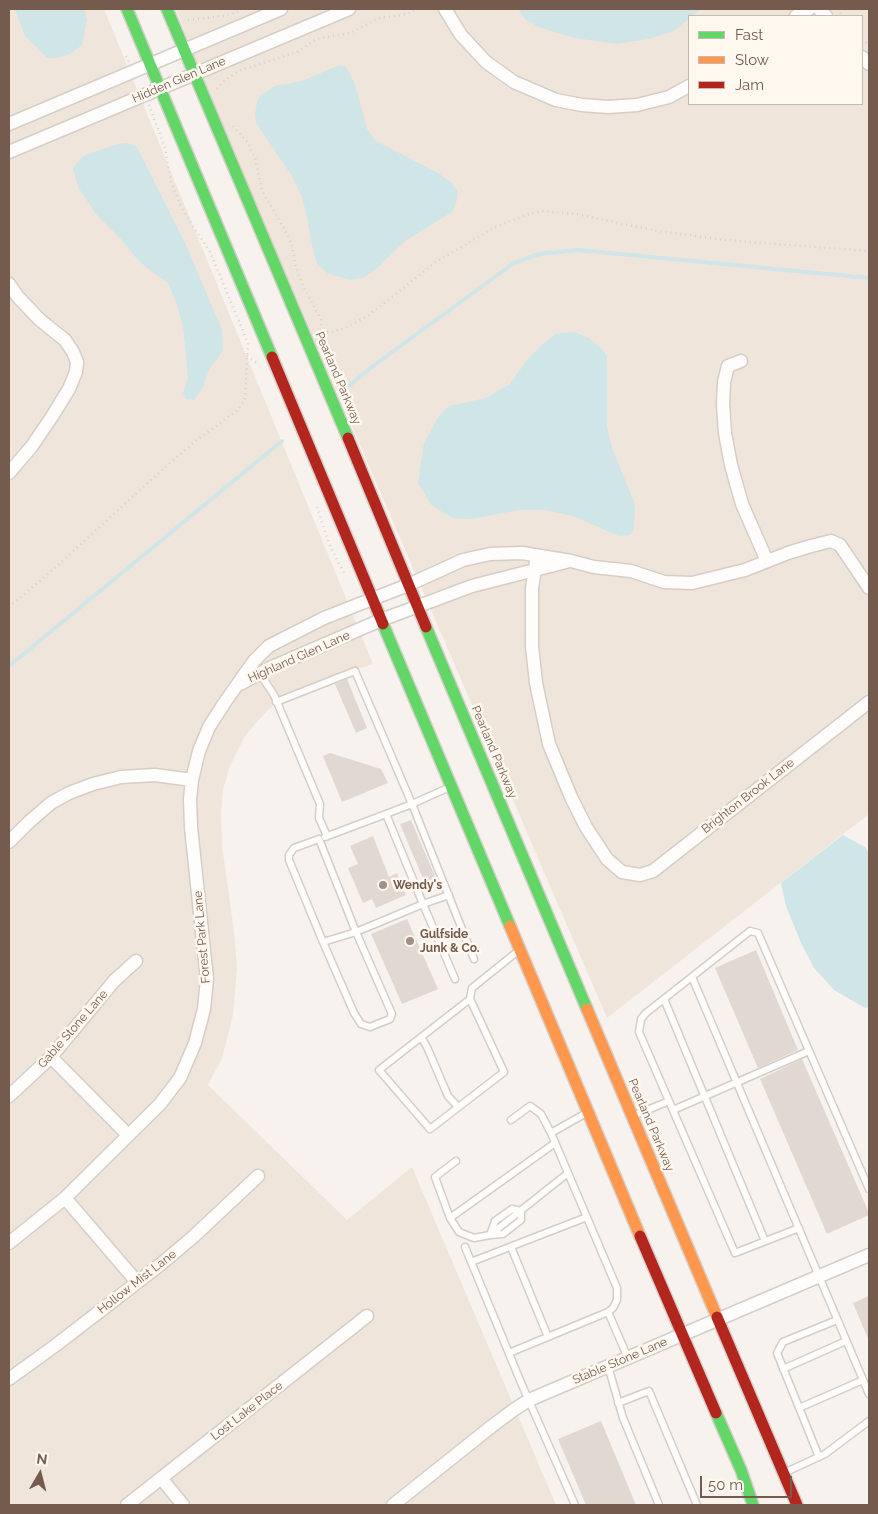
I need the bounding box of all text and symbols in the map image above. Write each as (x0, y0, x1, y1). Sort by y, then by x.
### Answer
legend (688, 15, 863, 105)
text: Fast (735, 26, 763, 44)
text: Slow (735, 51, 769, 69)
street label: Hidden Glen Lane (130, 54, 228, 106)
text: Jam (735, 76, 764, 94)
street label: Pearland Parkway (312, 329, 364, 427)
street label: Highland Glen Lane (246, 628, 352, 686)
street label: Pearland Parkway (468, 703, 520, 801)
street label: Brighton Brook Lane (699, 755, 797, 837)
place label: Wendy's (393, 878, 442, 892)
marker: Wendy's (377, 879, 389, 891)
street label: Forest Park Lane (191, 890, 213, 984)
place label: Gulfside Junk & Co. (420, 927, 480, 955)
marker: Gulfside Junk & Co. (404, 935, 416, 947)
street label: Gable Stone Lane (35, 987, 111, 1071)
street label: Pearland Parkway (625, 1076, 677, 1174)
street label: Hollow Mist Lane (95, 1247, 179, 1317)
street label: Stable Stone Lane (571, 1335, 669, 1387)
street label: Lost Lake Place (208, 1378, 286, 1444)
north arrow (15, 1449, 65, 1499)
text: N (36, 1450, 48, 1468)
scale bar (703, 1466, 796, 1498)
text: 50 m (708, 1476, 743, 1494)

